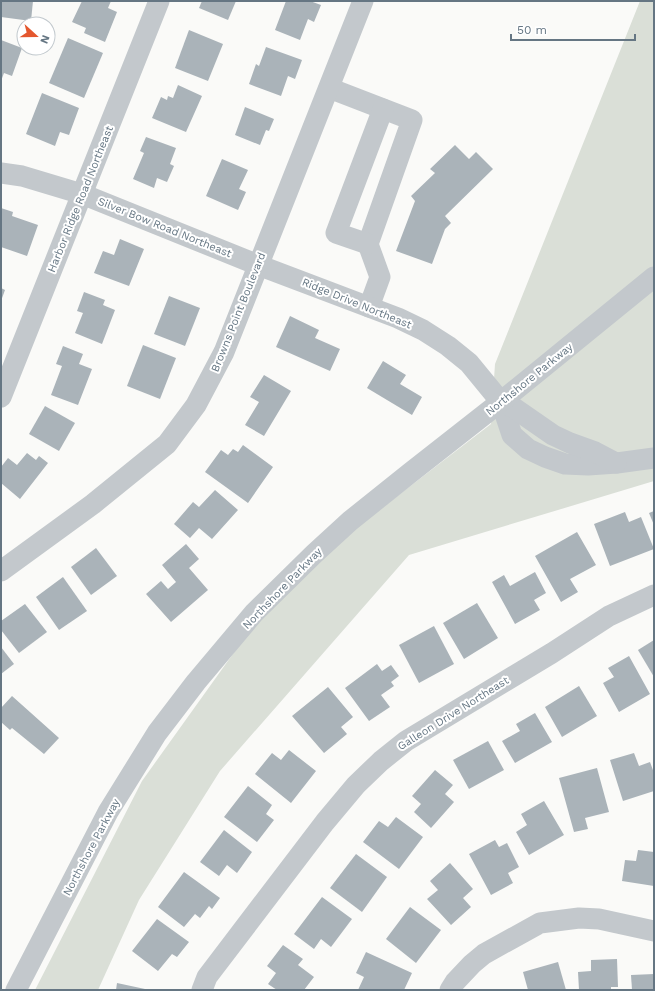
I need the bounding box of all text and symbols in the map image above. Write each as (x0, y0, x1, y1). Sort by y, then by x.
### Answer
north arrow (16, 16, 56, 56)
scale bar (511, 16, 635, 42)
text: 50 m (517, 23, 547, 37)
text: N (37, 33, 52, 46)
street label: Harbor Ridge Road Northeast (45, 124, 116, 274)
street label: Silver Bow Road Northeast (96, 195, 234, 260)
street label: Browns Point Boulevard (208, 250, 268, 374)
street label: Ridge Drive Northeast (300, 275, 414, 332)
street label: Northshore Parkway (483, 340, 576, 418)
street label: Northshore Parkway (240, 545, 325, 632)
street label: Galleon Drive Northeast (395, 674, 512, 753)
street label: Northshore Parkway (60, 796, 123, 898)

